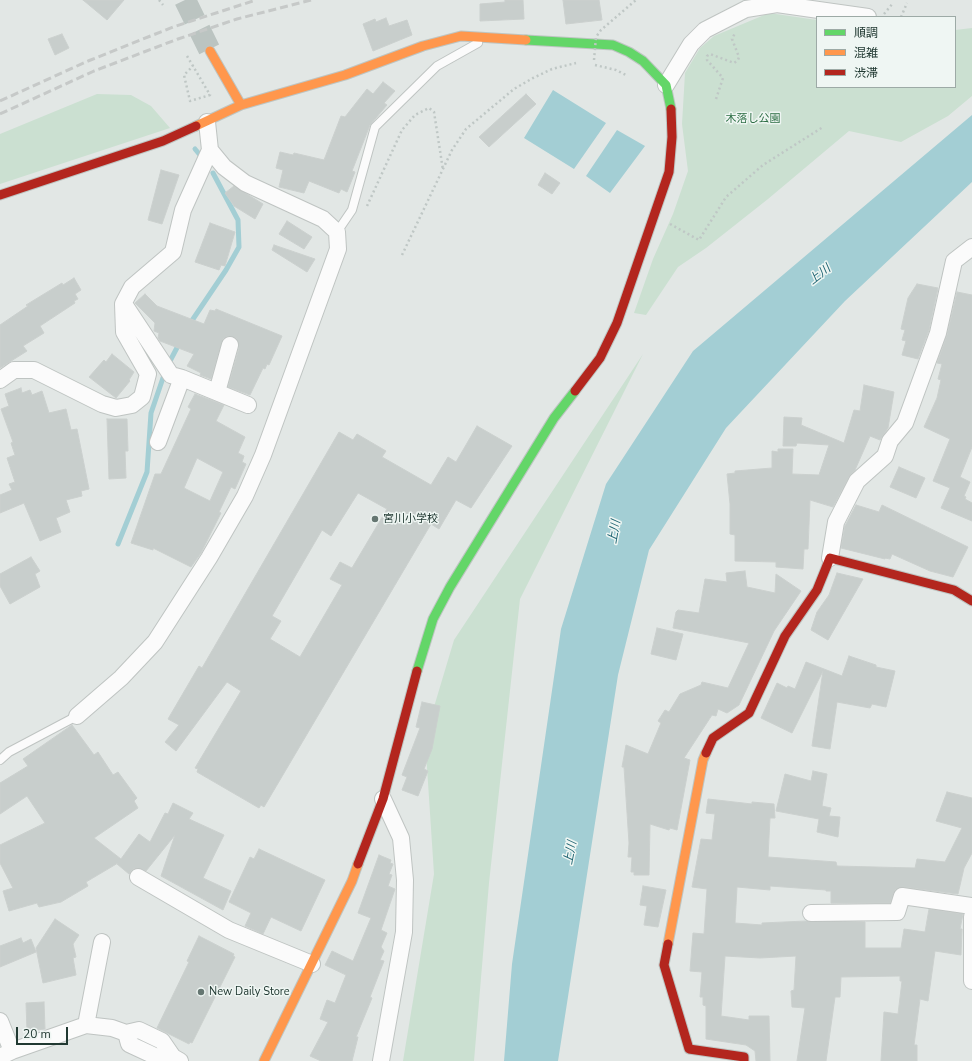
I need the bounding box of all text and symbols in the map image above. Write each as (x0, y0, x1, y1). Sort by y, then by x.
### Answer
legend (816, 16, 956, 88)
text: 順調 (854, 25, 878, 41)
text: 混雑 (854, 45, 878, 61)
text: 渋滞 (854, 65, 878, 81)
park label: 木落し公園 (726, 112, 780, 126)
water label: 上川 (806, 262, 834, 288)
place label: 宮川小学校 (383, 512, 438, 526)
marker: 宮川小学校 (370, 514, 380, 524)
water label: 上川 (606, 519, 624, 545)
water label: 上川 (562, 840, 580, 866)
place label: New Daily Store (209, 985, 290, 999)
marker: New Daily Store (196, 987, 206, 997)
scale bar (18, 1019, 70, 1045)
text: 20 m (23, 1026, 51, 1042)

